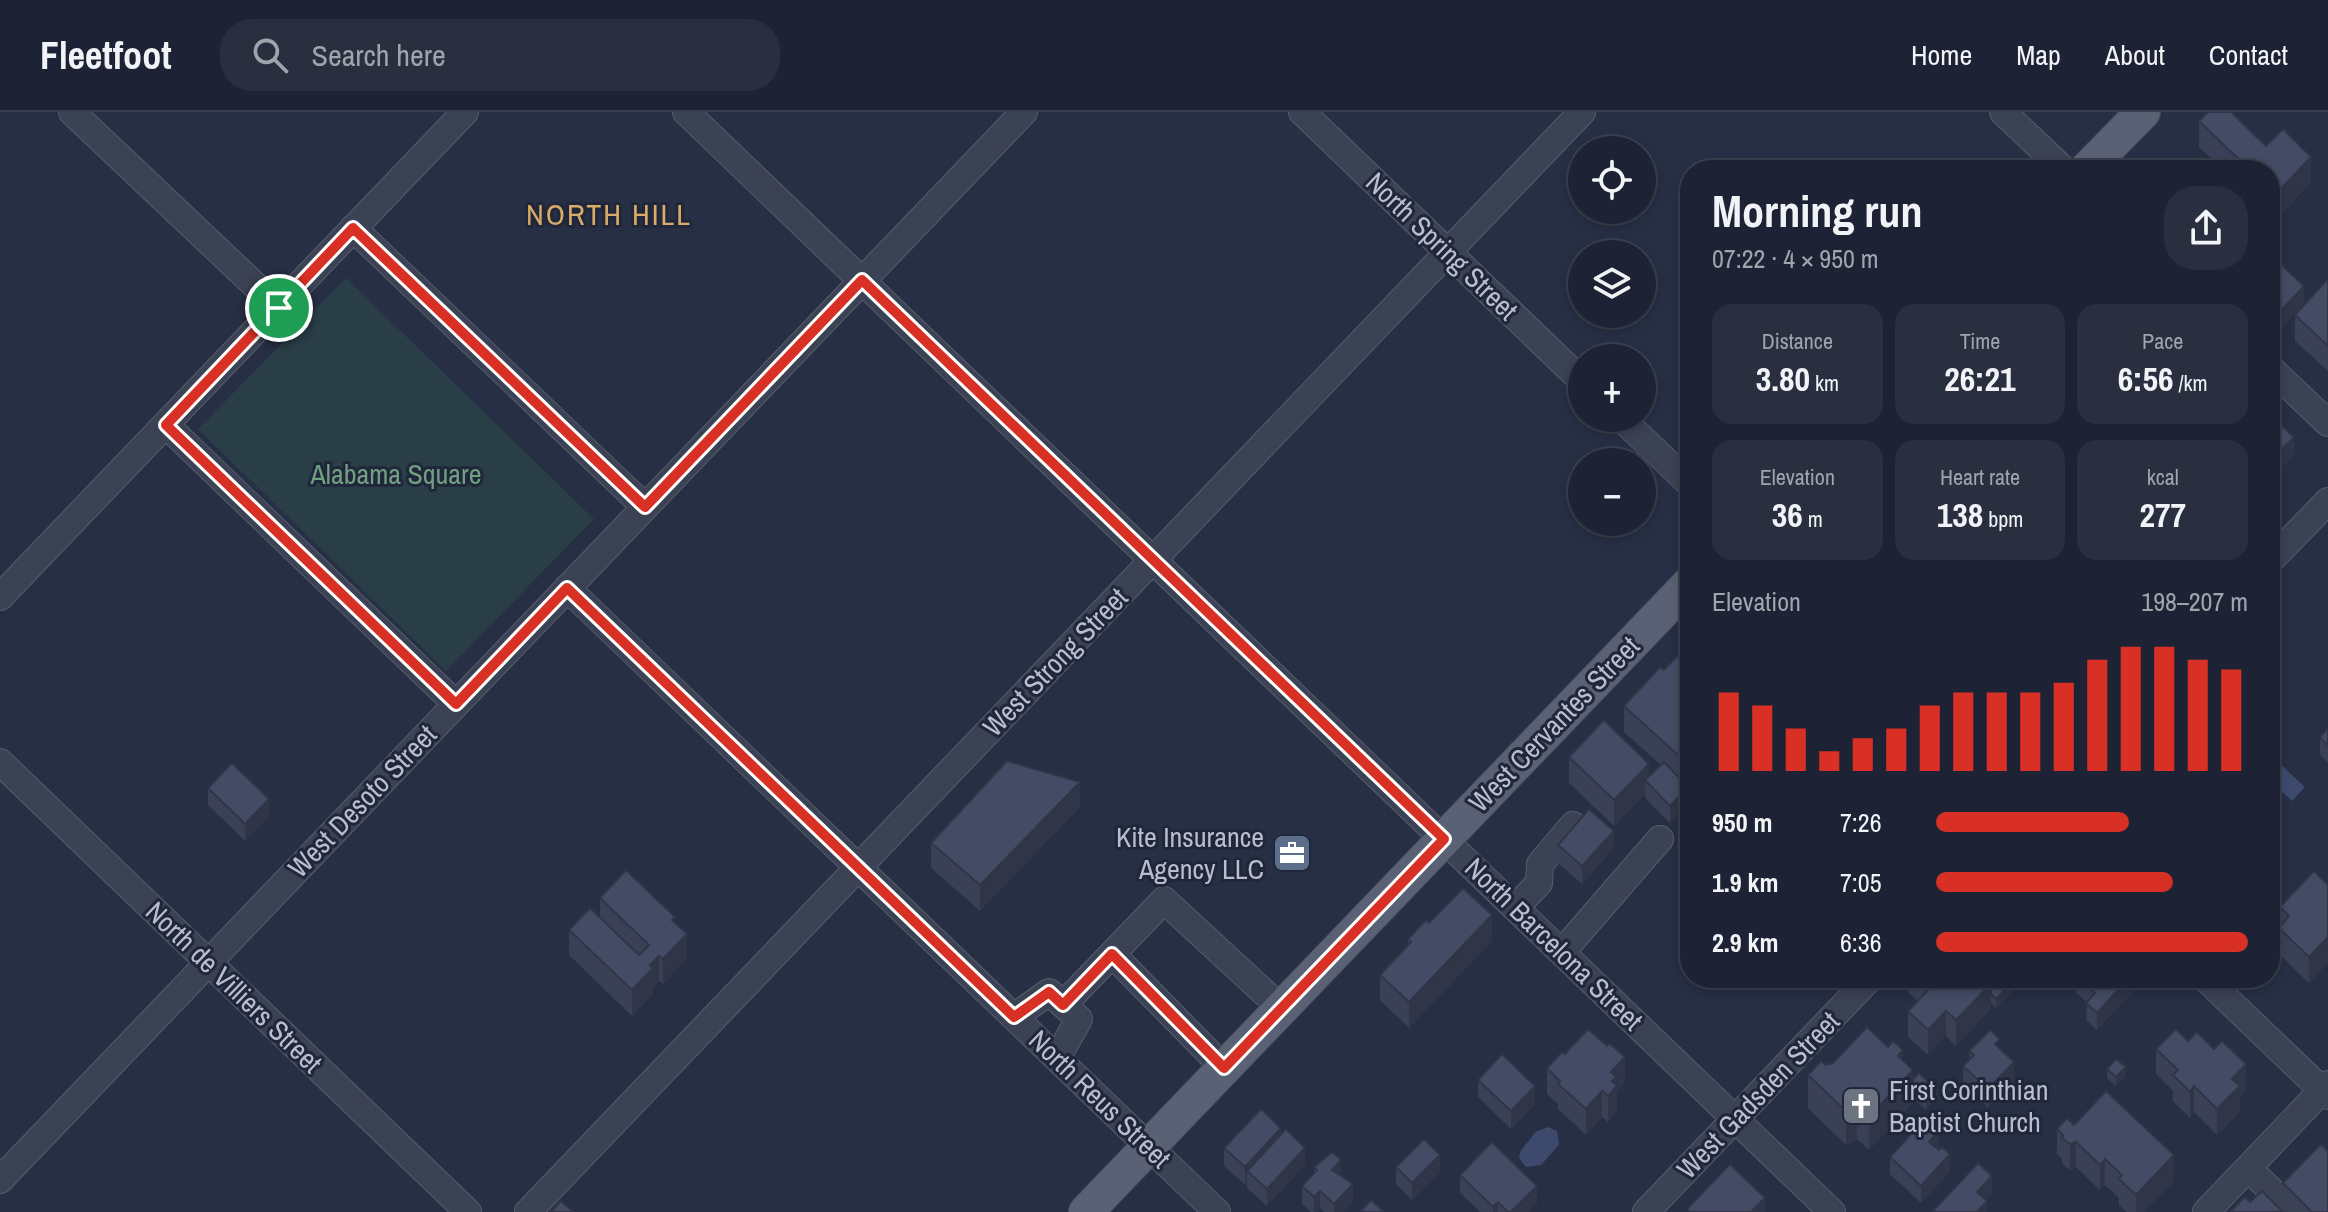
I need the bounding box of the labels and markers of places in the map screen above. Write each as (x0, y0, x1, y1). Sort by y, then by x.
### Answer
pin (245, 274, 313, 342)
place label: Kite Insurance Agency LLC (1116, 818, 1264, 888)
office icon: Kite Insurance Agency LLC (1271, 832, 1313, 874)
place label: First Corinthian Baptist Church (1889, 1071, 2049, 1141)
church icon: First Corinthian Baptist Church (1840, 1085, 1882, 1127)

